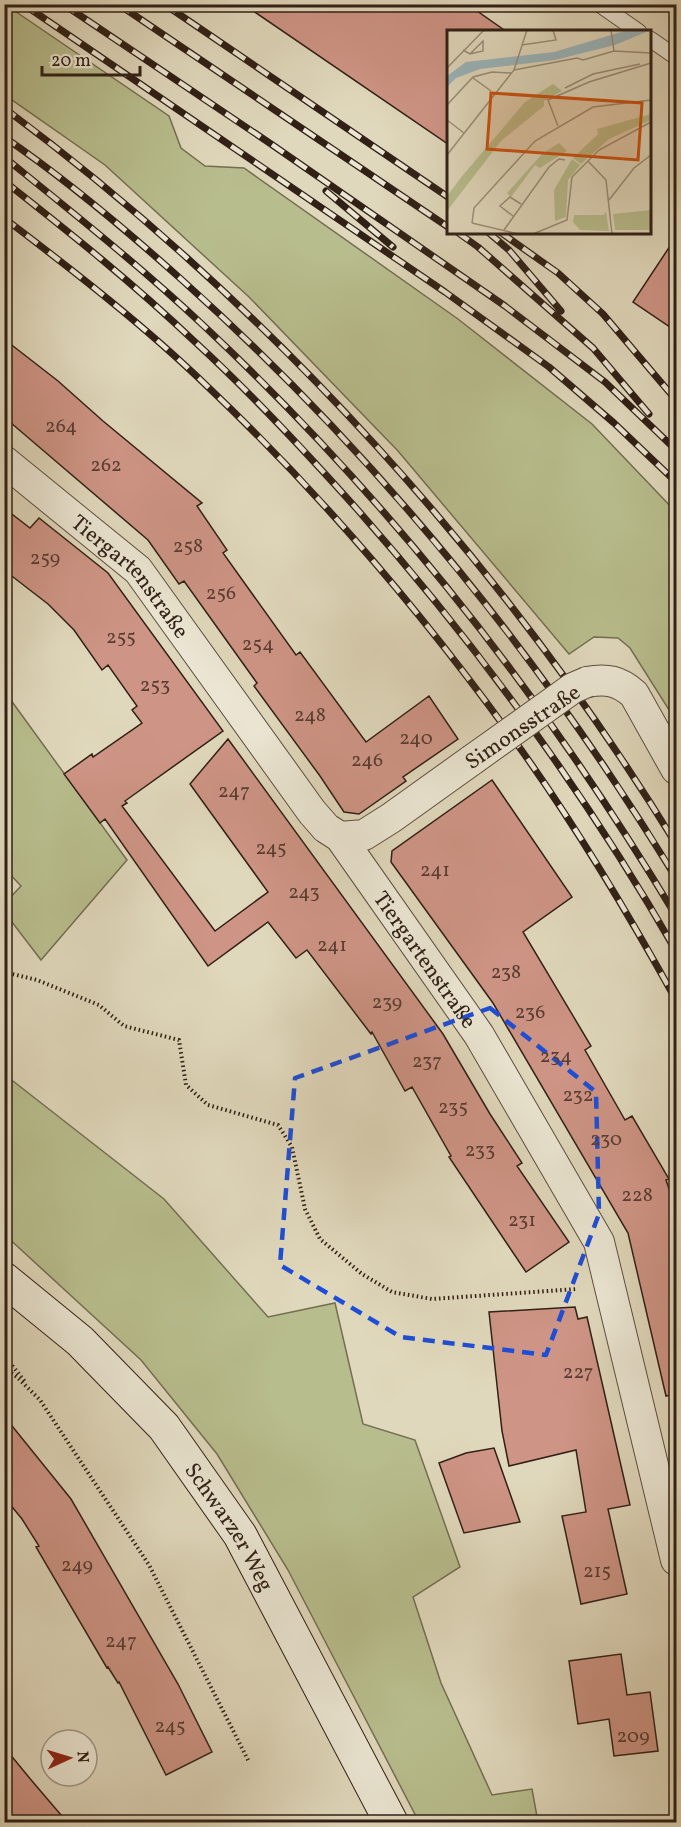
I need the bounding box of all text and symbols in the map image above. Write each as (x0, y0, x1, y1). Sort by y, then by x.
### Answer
inset map (447, 30, 651, 234)
scale bar (42, 39, 140, 77)
text: 20 m (51, 49, 91, 74)
house number: 264 (45, 413, 77, 441)
house number: 262 (90, 452, 122, 480)
street label: Tiergartenstraße (63, 508, 195, 645)
house number: 258 (173, 533, 203, 561)
house number: 259 (30, 545, 60, 573)
house number: 256 (206, 580, 236, 608)
house number: 255 (106, 624, 136, 652)
house number: 254 (242, 631, 274, 659)
house number: 253 (140, 672, 170, 700)
street label: Simonsstraße (459, 678, 587, 778)
house number: 248 (294, 702, 326, 730)
house number: 240 (399, 725, 433, 753)
house number: 246 (351, 747, 383, 775)
house number: 247 (218, 778, 250, 806)
house number: 245 (255, 835, 287, 863)
house number: 241 (420, 857, 450, 885)
house number: 243 (288, 879, 320, 907)
street label: Tiergartenstraße (365, 886, 483, 1036)
house number: 241 (317, 932, 347, 960)
house number: 238 (491, 959, 521, 987)
house number: 239 (372, 989, 402, 1017)
house number: 236 (515, 999, 545, 1027)
house number: 234 (540, 1043, 572, 1071)
house number: 237 (412, 1048, 442, 1076)
house number: 232 (562, 1082, 594, 1110)
house number: 235 (438, 1094, 468, 1122)
house number: 230 (590, 1126, 622, 1154)
house number: 233 (465, 1137, 495, 1165)
house number: 228 (621, 1182, 653, 1210)
house number: 231 (508, 1207, 536, 1235)
house number: 227 (563, 1359, 593, 1387)
street label: Schwarzer Weg (176, 1457, 280, 1598)
house number: 249 (61, 1552, 93, 1580)
house number: 215 (583, 1558, 611, 1586)
house number: 247 (105, 1628, 137, 1656)
house number: 245 (154, 1713, 186, 1741)
house number: 209 (616, 1723, 650, 1751)
north arrow (39, 1728, 99, 1788)
text: N (71, 1751, 93, 1764)

